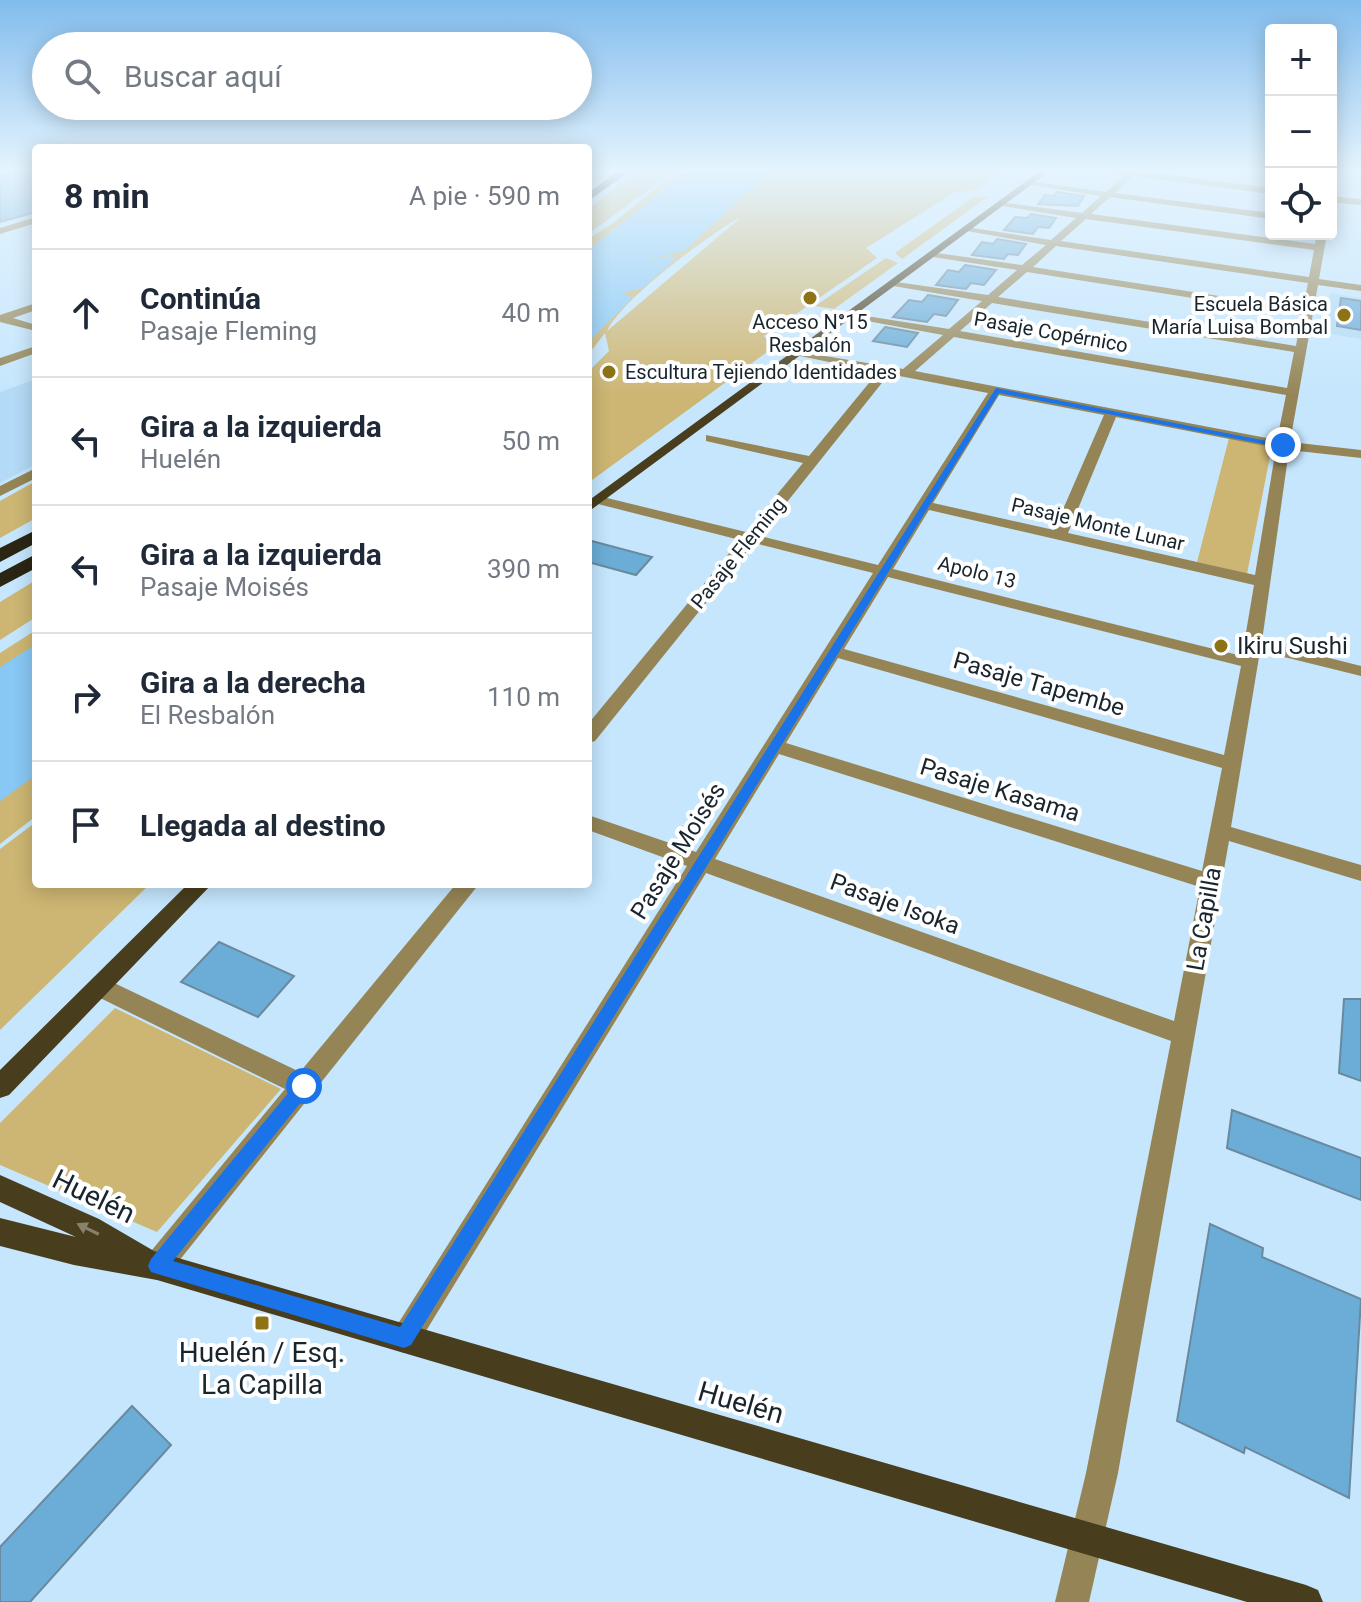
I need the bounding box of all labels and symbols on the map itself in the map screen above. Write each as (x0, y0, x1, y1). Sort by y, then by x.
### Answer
marker: Acceso N°15 Resbalón (801, 289, 819, 307)
place label: Escuela Básica María Luisa Bombal (1151, 292, 1328, 339)
marker: Escuela Básica María Luisa Bombal (1335, 306, 1353, 324)
street label: Pasaje Copérnico (972, 307, 1130, 357)
place label: Acceso N°15 Resbalón (752, 310, 868, 357)
place label: Escultura Tejiendo Identidades (625, 360, 897, 384)
marker: Escultura Tejiendo Identidades (600, 363, 618, 381)
route end (1265, 427, 1301, 463)
street label: Pasaje Monte Lunar (1009, 492, 1187, 556)
street label: Pasaje Fleming (686, 493, 790, 613)
street label: Apolo 13 (936, 551, 1018, 593)
place label: Ikiru Sushi (1237, 632, 1348, 660)
marker: Ikiru Sushi (1212, 637, 1230, 655)
street label: Pasaje Tapembe (950, 646, 1128, 722)
street label: Pasaje Kasama (917, 752, 1083, 828)
street label: Pasaje Moisés (625, 777, 731, 925)
street label: La Capilla (1181, 865, 1227, 973)
street label: Pasaje Isoka (826, 868, 964, 940)
route start (286, 1068, 322, 1104)
street label: Huelén (47, 1162, 140, 1230)
one-way arrow (77, 1222, 100, 1236)
marker: Huelén / Esq. La Capilla (253, 1314, 271, 1332)
place label: Huelén / Esq. La Capilla (179, 1336, 345, 1401)
street label: Huelén (694, 1375, 787, 1430)

